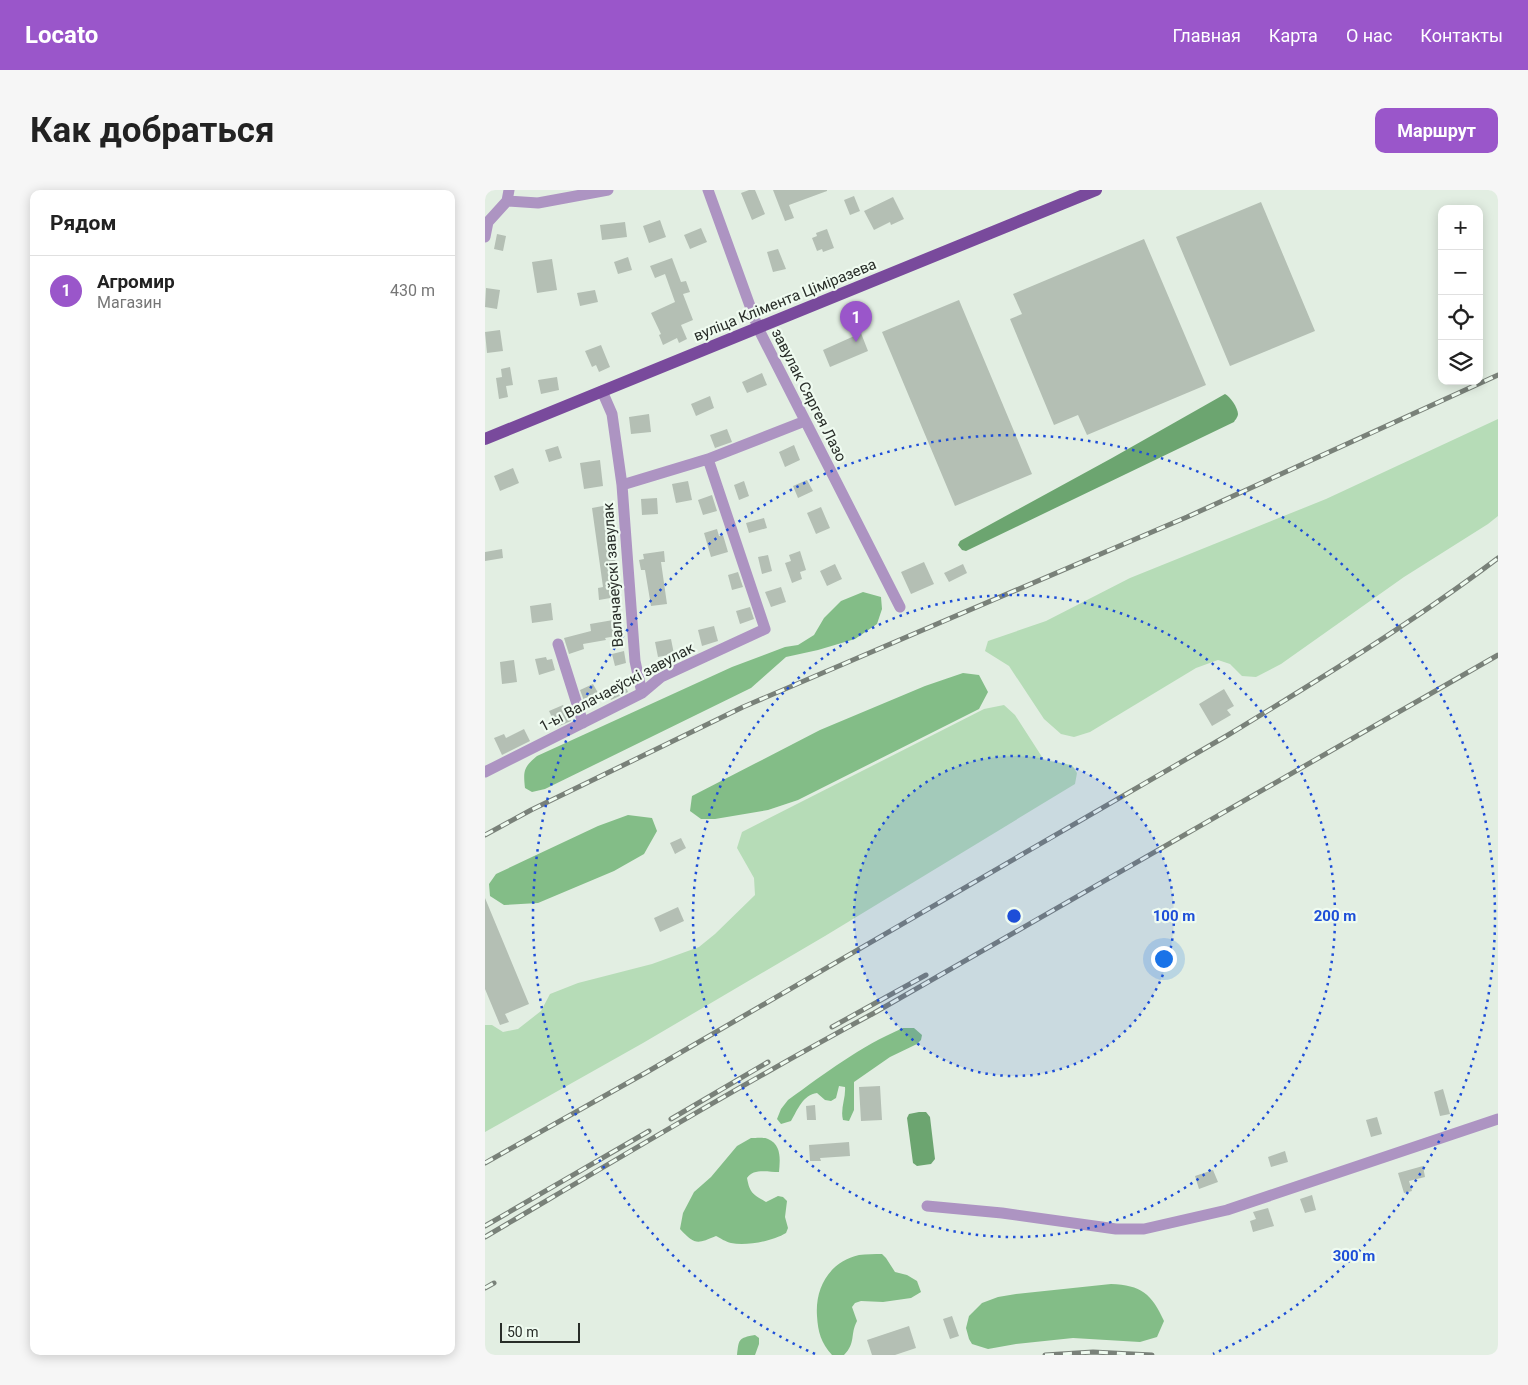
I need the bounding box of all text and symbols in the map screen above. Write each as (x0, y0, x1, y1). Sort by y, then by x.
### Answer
text: Locato (25, 21, 98, 49)
text: Главная (1172, 25, 1241, 46)
text: Карта (1269, 25, 1318, 46)
text: О нас (1346, 25, 1392, 46)
text: Контакты (1420, 25, 1503, 46)
button: Маршрут (1375, 108, 1498, 153)
text: Как добраться (30, 110, 275, 151)
map controls (1438, 205, 1483, 385)
button: + (1438, 205, 1483, 250)
text: Рядом (50, 211, 116, 235)
button: − (1438, 250, 1483, 295)
street label: вуліца Клімента Ціміразева (691, 255, 879, 345)
text: Агромир (97, 270, 175, 293)
text: 1 (61, 281, 71, 300)
text: 430 m (390, 281, 435, 300)
text: Магазин (97, 293, 162, 312)
button: locate (1438, 295, 1483, 340)
pin: 1 (840, 301, 872, 342)
street label: завулак Сяргея Лазо (768, 325, 850, 465)
button: layers (1438, 340, 1483, 385)
street label: Валачаеўскі завулак (599, 502, 627, 648)
street label: 1-ы Валачаеўскі завулак (536, 638, 698, 736)
centre of rings (1005, 907, 1023, 925)
text: 100 m (1153, 907, 1195, 925)
text: 200 m (1314, 907, 1356, 925)
your location (1151, 946, 1177, 972)
text: 300 m (1333, 1247, 1375, 1265)
scale bar (500, 1320, 580, 1343)
text: 50 m (507, 1324, 539, 1340)

